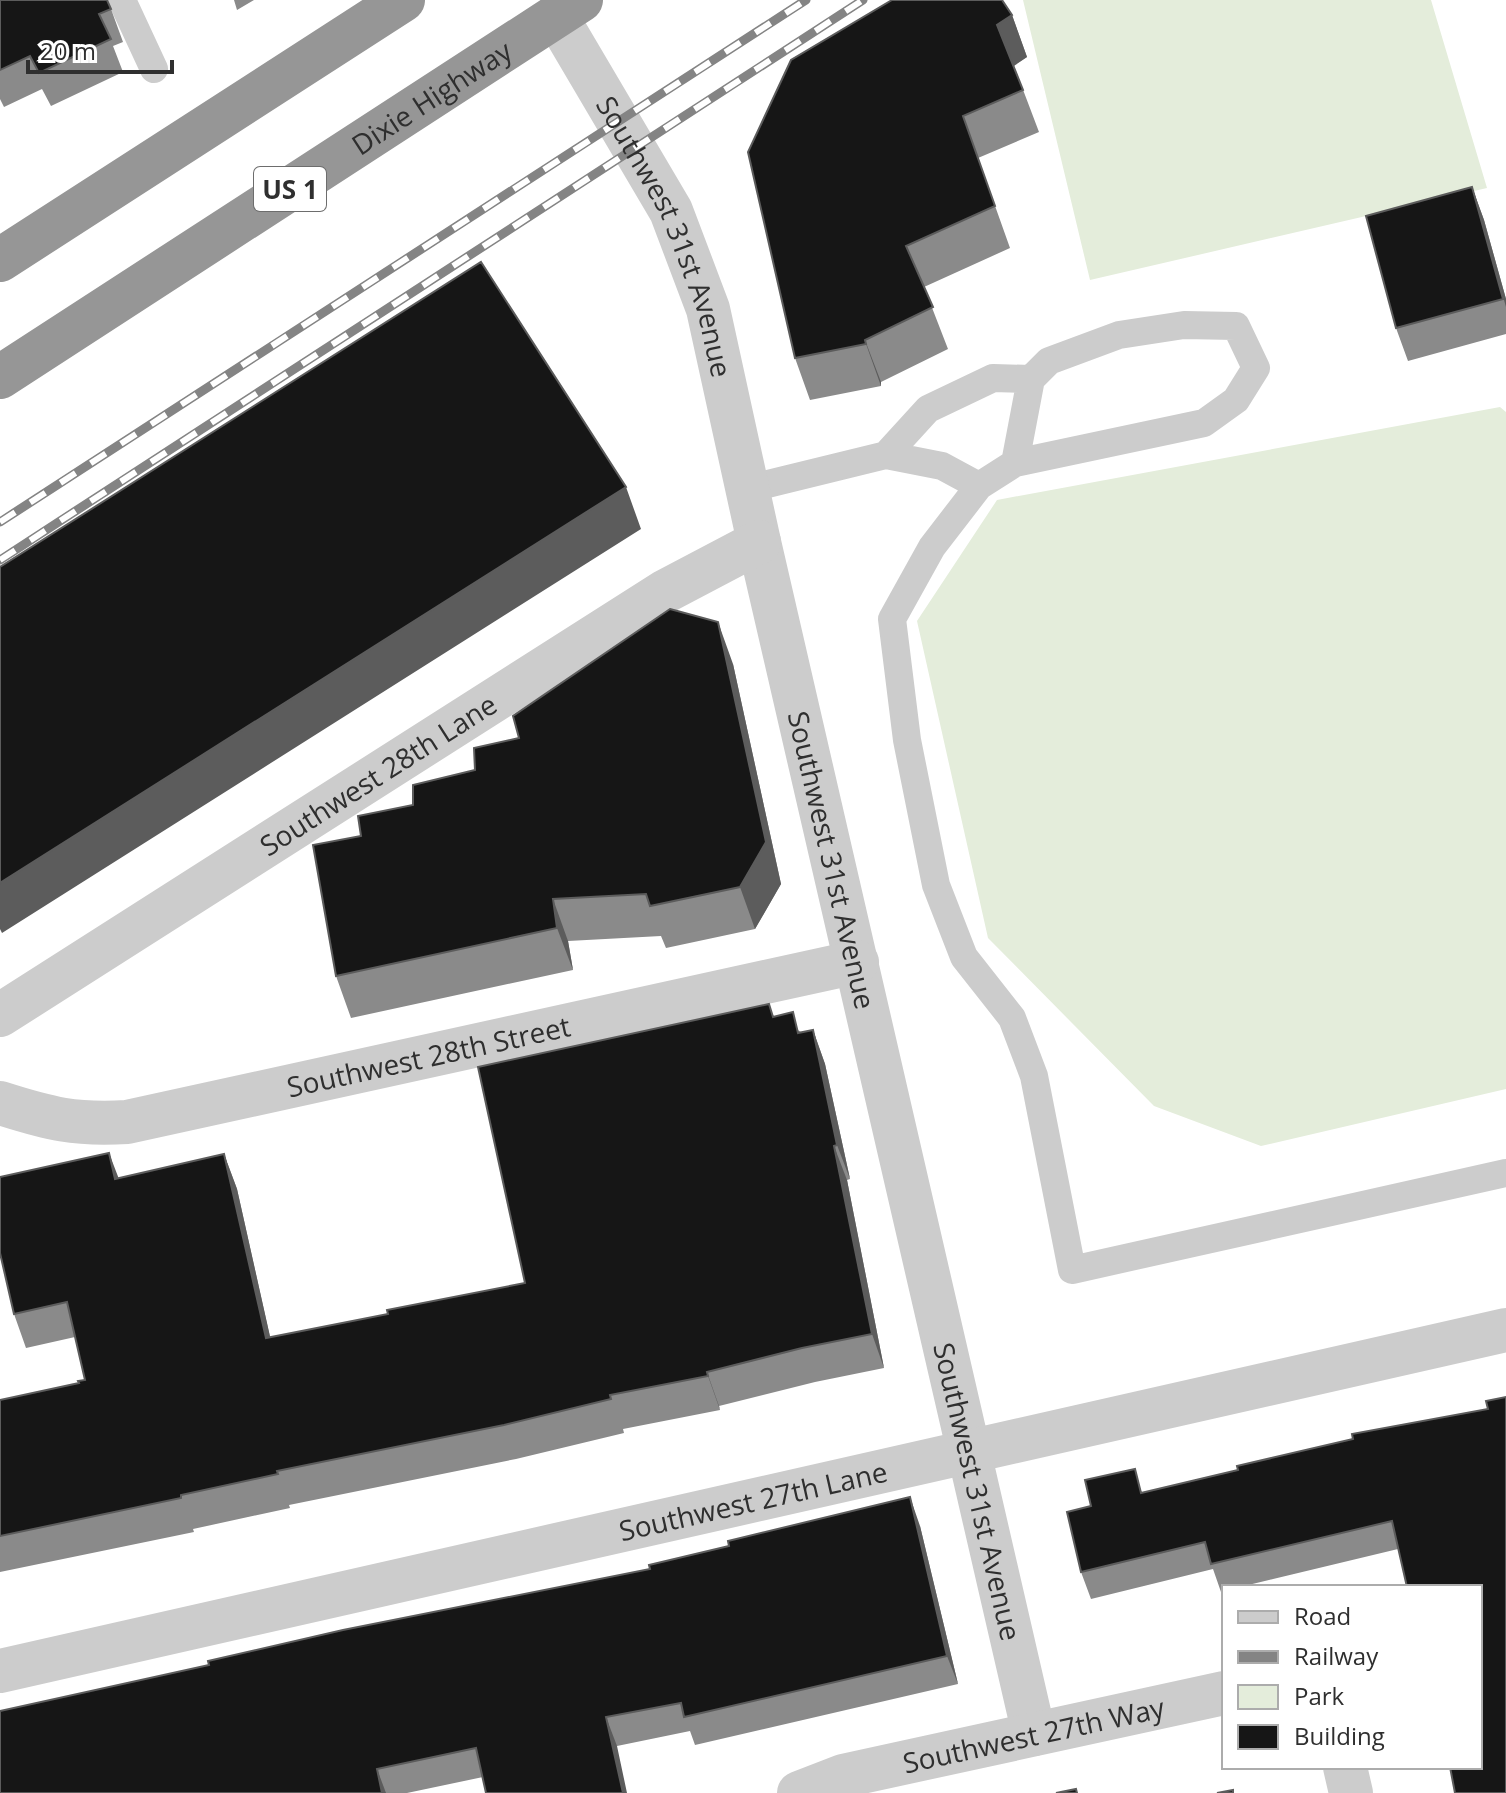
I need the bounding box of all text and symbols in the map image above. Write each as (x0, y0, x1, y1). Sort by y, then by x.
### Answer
scale bar (28, 24, 172, 74)
street label: Dixie Highway (344, 31, 519, 163)
text: 20 m (40, 34, 96, 67)
street label: Southwest 31st Avenue (588, 89, 741, 381)
road number: US 1 (254, 167, 326, 211)
street label: Southwest 28th Lane (252, 685, 504, 864)
street label: Southwest 31st Avenue (780, 707, 885, 1013)
street label: Southwest 28th Street (283, 1006, 574, 1105)
street label: Southwest 31st Avenue (925, 1339, 1031, 1644)
street label: Southwest 27th Lane (615, 1452, 891, 1549)
legend (1222, 1585, 1482, 1769)
text: Road (1294, 1599, 1351, 1632)
text: Railway (1294, 1639, 1379, 1672)
text: Park (1294, 1679, 1345, 1712)
street label: Southwest 27th Way (899, 1687, 1169, 1781)
text: Building (1294, 1719, 1385, 1752)

